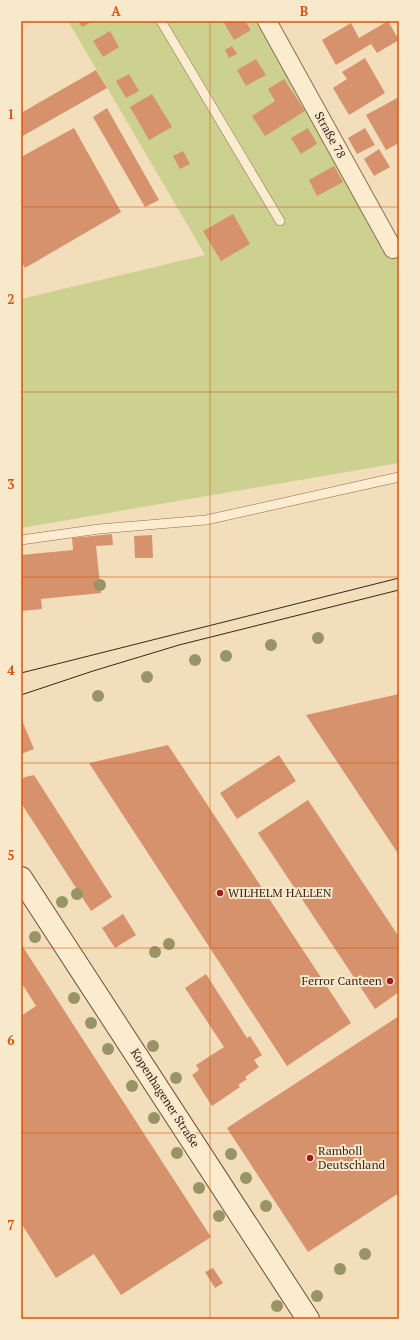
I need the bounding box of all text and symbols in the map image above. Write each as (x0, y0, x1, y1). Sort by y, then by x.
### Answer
text: A (111, 2, 121, 20)
text: B (300, 2, 308, 20)
text: 1 (7, 105, 15, 123)
street label: Straße 78 (312, 109, 349, 161)
text: 2 (7, 290, 15, 308)
text: 3 (7, 475, 15, 493)
text: 4 (7, 661, 15, 679)
text: 5 (7, 846, 15, 864)
place label: WILHELM HALLEN (228, 885, 332, 900)
marker: WILHELM HALLEN (215, 888, 225, 898)
place label: Ferror Canteen (301, 973, 382, 988)
marker: Ferror Canteen (385, 976, 395, 986)
text: 6 (7, 1031, 15, 1049)
street label: Kopenhagener Straße (128, 1045, 203, 1150)
place label: Ramboll Deutschland (318, 1143, 386, 1172)
marker: Ramboll Deutschland (305, 1153, 315, 1163)
text: 7 (7, 1216, 15, 1234)

